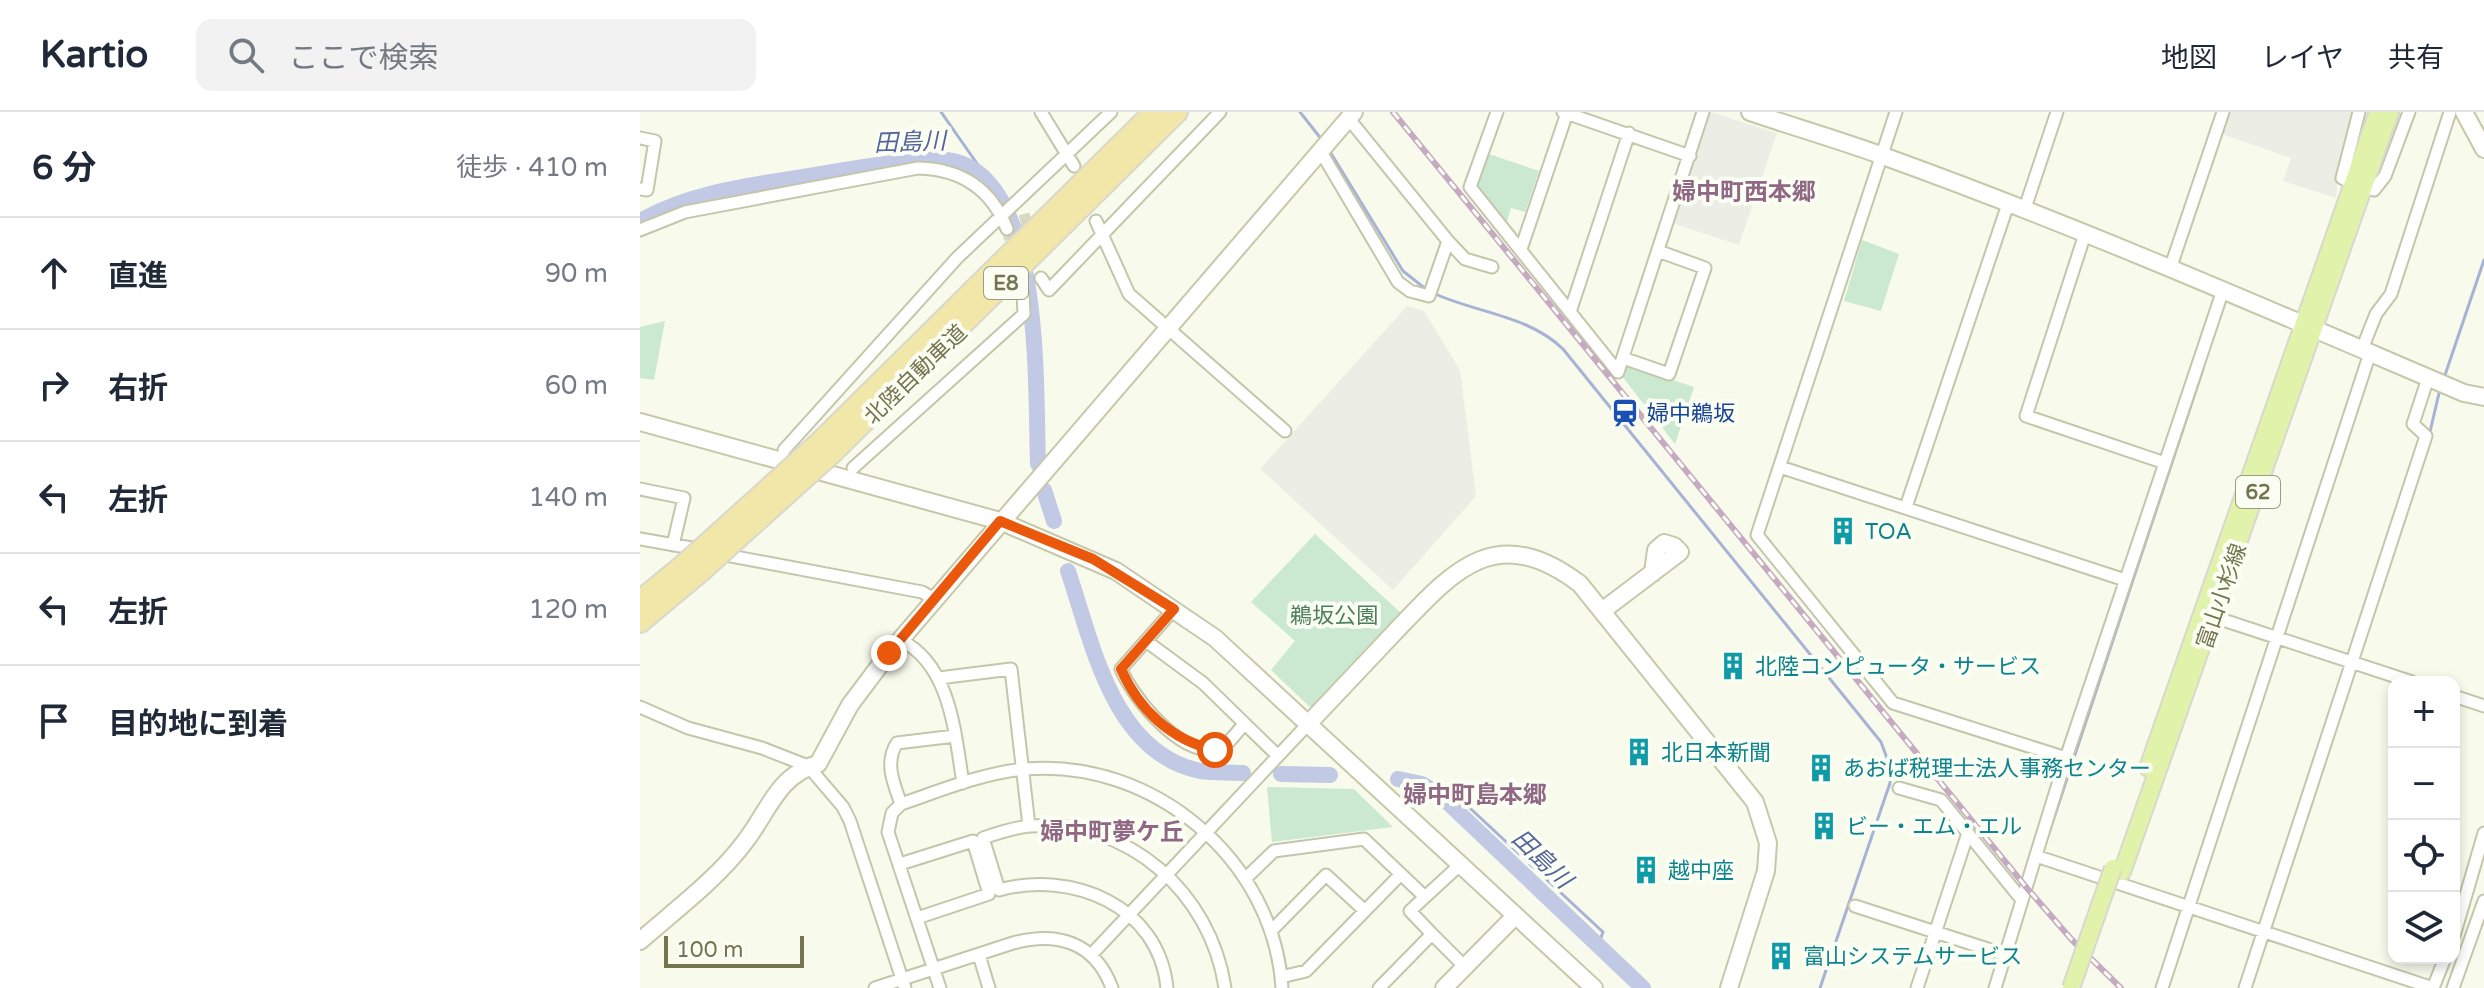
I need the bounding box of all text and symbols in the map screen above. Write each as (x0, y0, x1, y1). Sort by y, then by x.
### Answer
search box (196, 19, 756, 91)
text: Kartio (40, 32, 148, 78)
icon: search (224, 33, 268, 77)
text: ここで検索 (288, 40, 438, 77)
text: 地図 (2161, 41, 2217, 75)
text: レイヤ (2261, 41, 2344, 75)
text: 共有 (2388, 41, 2444, 75)
water label: 田島川 (874, 127, 949, 158)
text: 6 分 (32, 148, 96, 189)
text: 徒歩 · 410 m (456, 152, 608, 183)
district label: 婦中町西本郷 (1672, 178, 1816, 207)
icon: ahead (32, 251, 76, 295)
text: 直進 (108, 258, 168, 295)
text: 90 m (545, 258, 608, 289)
road number: E8 (984, 267, 1028, 299)
street label: 北陸自動車道 (859, 320, 972, 430)
icon: right (32, 363, 76, 407)
text: 右折 (108, 370, 168, 407)
text: 60 m (545, 370, 608, 401)
station icon: 婦中鵜坂 (1610, 398, 1640, 428)
place label: 婦中鵜坂 (1647, 401, 1735, 427)
icon: left (32, 475, 76, 519)
road number: 62 (2236, 476, 2280, 508)
text: 左折 (108, 482, 168, 519)
text: 140 m (528, 482, 608, 513)
building icon: TOA (1828, 516, 1858, 546)
place label: TOA (1865, 519, 1912, 545)
street label: 富山小杉線 (2192, 540, 2252, 653)
icon: left (32, 587, 76, 631)
text: 左折 (108, 594, 168, 631)
text: 120 m (528, 594, 608, 625)
park label: 鵜坂公園 (1290, 603, 1378, 629)
route end (871, 635, 907, 671)
building icon: 北陸コンピュータ・サービス (1718, 651, 1748, 681)
place label: 北陸コンピュータ・サービス (1755, 654, 2041, 680)
map controls (2388, 676, 2460, 964)
button: + (2388, 676, 2460, 748)
icon: arrive (32, 699, 76, 743)
text: 目的地に到着 (108, 706, 288, 743)
route start (1197, 732, 1233, 768)
building icon: 北日本新聞 (1624, 737, 1654, 767)
place label: 北日本新聞 (1661, 740, 1771, 766)
button: − (2388, 748, 2460, 820)
building icon: あおば税理士法人事務センター (1806, 753, 1836, 783)
place label: あおば税理士法人事務センター (1843, 756, 2151, 782)
district label: 婦中町島本郷 (1403, 781, 1547, 810)
building icon: ビー・エム・エル (1809, 811, 1839, 841)
place label: ビー・エム・エル (1846, 814, 2022, 840)
district label: 婦中町夢ケ丘 (1040, 818, 1184, 847)
button: locate (2388, 820, 2460, 892)
water label: 田島川 (1506, 824, 1580, 897)
building icon: 越中座 (1631, 855, 1661, 885)
place label: 越中座 (1668, 858, 1734, 884)
button: layers (2388, 892, 2460, 964)
scale bar (664, 932, 804, 968)
text: 100 m (676, 937, 743, 963)
building icon: 富山システムサービス (1766, 941, 1796, 971)
place label: 富山システムサービス (1803, 944, 2022, 970)

